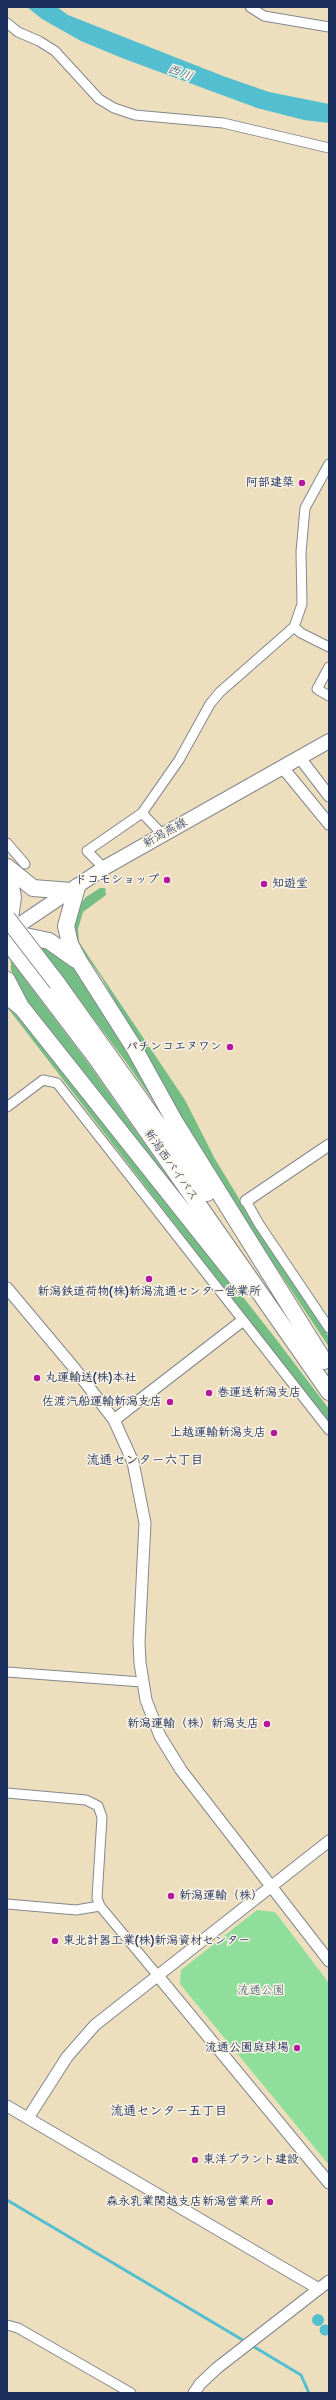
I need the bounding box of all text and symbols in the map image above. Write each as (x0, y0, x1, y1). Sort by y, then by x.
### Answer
water label: 西川 (165, 61, 195, 85)
place label: 阿部建築 (246, 476, 294, 490)
marker: 阿部建築 (297, 478, 307, 488)
street label: 新潟燕線 (141, 815, 189, 851)
place label: ドコモショップ (75, 873, 159, 887)
marker: ドコモショップ (162, 875, 172, 885)
place label: 知遊堂 (272, 877, 308, 891)
marker: 知遊堂 (259, 879, 269, 889)
place label: パチンコエヌワン (126, 1040, 222, 1054)
marker: パチンコエヌワン (225, 1042, 235, 1052)
street label: 新潟西バイパス (141, 1126, 201, 1204)
marker: 新潟鉄道荷物(株)新潟流通センター営業所 (144, 1274, 154, 1284)
place label: 新潟鉄道荷物(株)新潟流通センター営業所 (37, 1285, 261, 1299)
place label: 丸運輸送(株)本社 (45, 1371, 136, 1385)
marker: 丸運輸送(株)本社 (32, 1373, 42, 1383)
place label: 巻運送新潟支店 (217, 1386, 301, 1400)
marker: 巻運送新潟支店 (204, 1388, 214, 1398)
place label: 佐渡汽船運輸新潟支店 (42, 1395, 162, 1409)
marker: 佐渡汽船運輸新潟支店 (165, 1397, 175, 1407)
place label: 上越運輸新潟支店 (170, 1426, 266, 1440)
marker: 上越運輸新潟支店 (269, 1428, 279, 1438)
district label: 流通センター六丁目 (87, 1452, 203, 1468)
place label: 新潟運輸（株）新潟支店 (127, 1717, 259, 1731)
marker: 新潟運輸（株）新潟支店 (262, 1719, 272, 1729)
place label: 新潟運輸（株） (179, 1889, 263, 1903)
marker: 新潟運輸（株） (166, 1891, 176, 1901)
place label: 東北計器工業(株)新潟資材センター (63, 1934, 250, 1948)
marker: 東北計器工業(株)新潟資材センター (50, 1936, 60, 1946)
park label: 流通公園 (237, 1984, 285, 1998)
place label: 流通公園庭球場 (205, 2041, 289, 2055)
marker: 流通公園庭球場 (292, 2043, 302, 2053)
district label: 流通センター五丁目 (111, 2103, 227, 2119)
place label: 東洋プラント建設 (203, 2153, 299, 2167)
marker: 東洋プラント建設 (190, 2155, 200, 2165)
place label: 森永乳業関越支店新潟営業所 (106, 2195, 262, 2209)
marker: 森永乳業関越支店新潟営業所 (265, 2197, 275, 2207)

